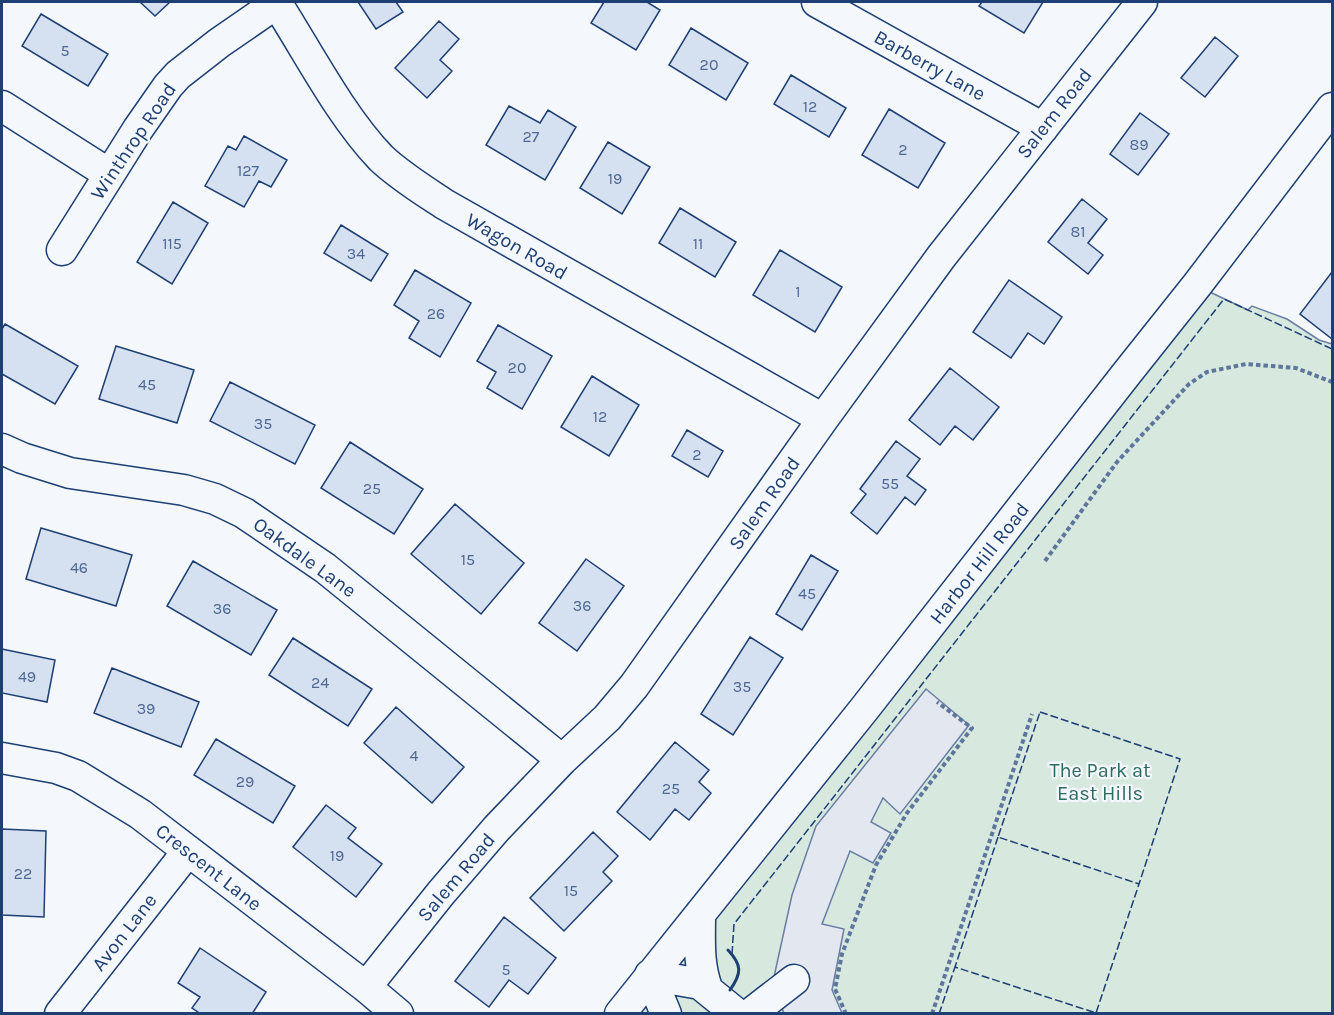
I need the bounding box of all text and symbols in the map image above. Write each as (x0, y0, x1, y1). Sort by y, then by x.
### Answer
street label: Barberry Lane (870, 25, 990, 106)
house number: 5 (60, 41, 70, 60)
house number: 20 (700, 55, 718, 74)
street label: Salem Road (1012, 63, 1097, 163)
street label: Winthrop Road (86, 78, 181, 204)
house number: 12 (803, 97, 817, 116)
house number: 27 (523, 127, 540, 146)
house number: 89 (1129, 135, 1149, 154)
house number: 2 (898, 140, 908, 159)
house number: 127 (237, 161, 260, 180)
house number: 19 (608, 169, 622, 188)
street label: Wagon Road (462, 208, 572, 285)
house number: 81 (1070, 222, 1086, 241)
house number: 115 (162, 234, 182, 253)
house number: 11 (693, 234, 703, 253)
house number: 34 (347, 244, 365, 263)
house number: 1 (795, 282, 801, 301)
house number: 26 (427, 304, 445, 323)
house number: 20 (508, 358, 526, 377)
house number: 45 (138, 375, 156, 394)
house number: 12 (593, 407, 607, 426)
house number: 35 (254, 414, 272, 433)
house number: 2 (692, 445, 702, 464)
street label: Salem Road (724, 452, 805, 554)
house number: 55 (881, 474, 899, 493)
house number: 25 (363, 479, 381, 498)
street label: Harbor Hill Road (925, 498, 1034, 629)
street label: Oakdale Lane (249, 512, 361, 602)
house number: 15 (461, 550, 475, 569)
house number: 46 (70, 558, 88, 577)
house number: 45 (798, 584, 816, 603)
house number: 36 (573, 596, 591, 615)
house number: 36 (213, 599, 231, 618)
house number: 49 (18, 667, 36, 686)
house number: 24 (311, 673, 329, 692)
house number: 35 (733, 677, 751, 696)
house number: 39 (137, 699, 155, 718)
house number: 4 (410, 746, 419, 765)
park label: The Park at East Hills (1050, 759, 1151, 805)
house number: 29 (236, 772, 254, 791)
house number: 25 (662, 779, 680, 798)
street label: Crescent Lane (151, 819, 266, 916)
street label: Salem Road (413, 828, 500, 926)
house number: 19 (330, 846, 344, 865)
house number: 22 (14, 864, 32, 883)
house number: 15 (564, 881, 578, 900)
street label: Avon Lane (87, 889, 162, 975)
house number: 5 (501, 960, 511, 979)

